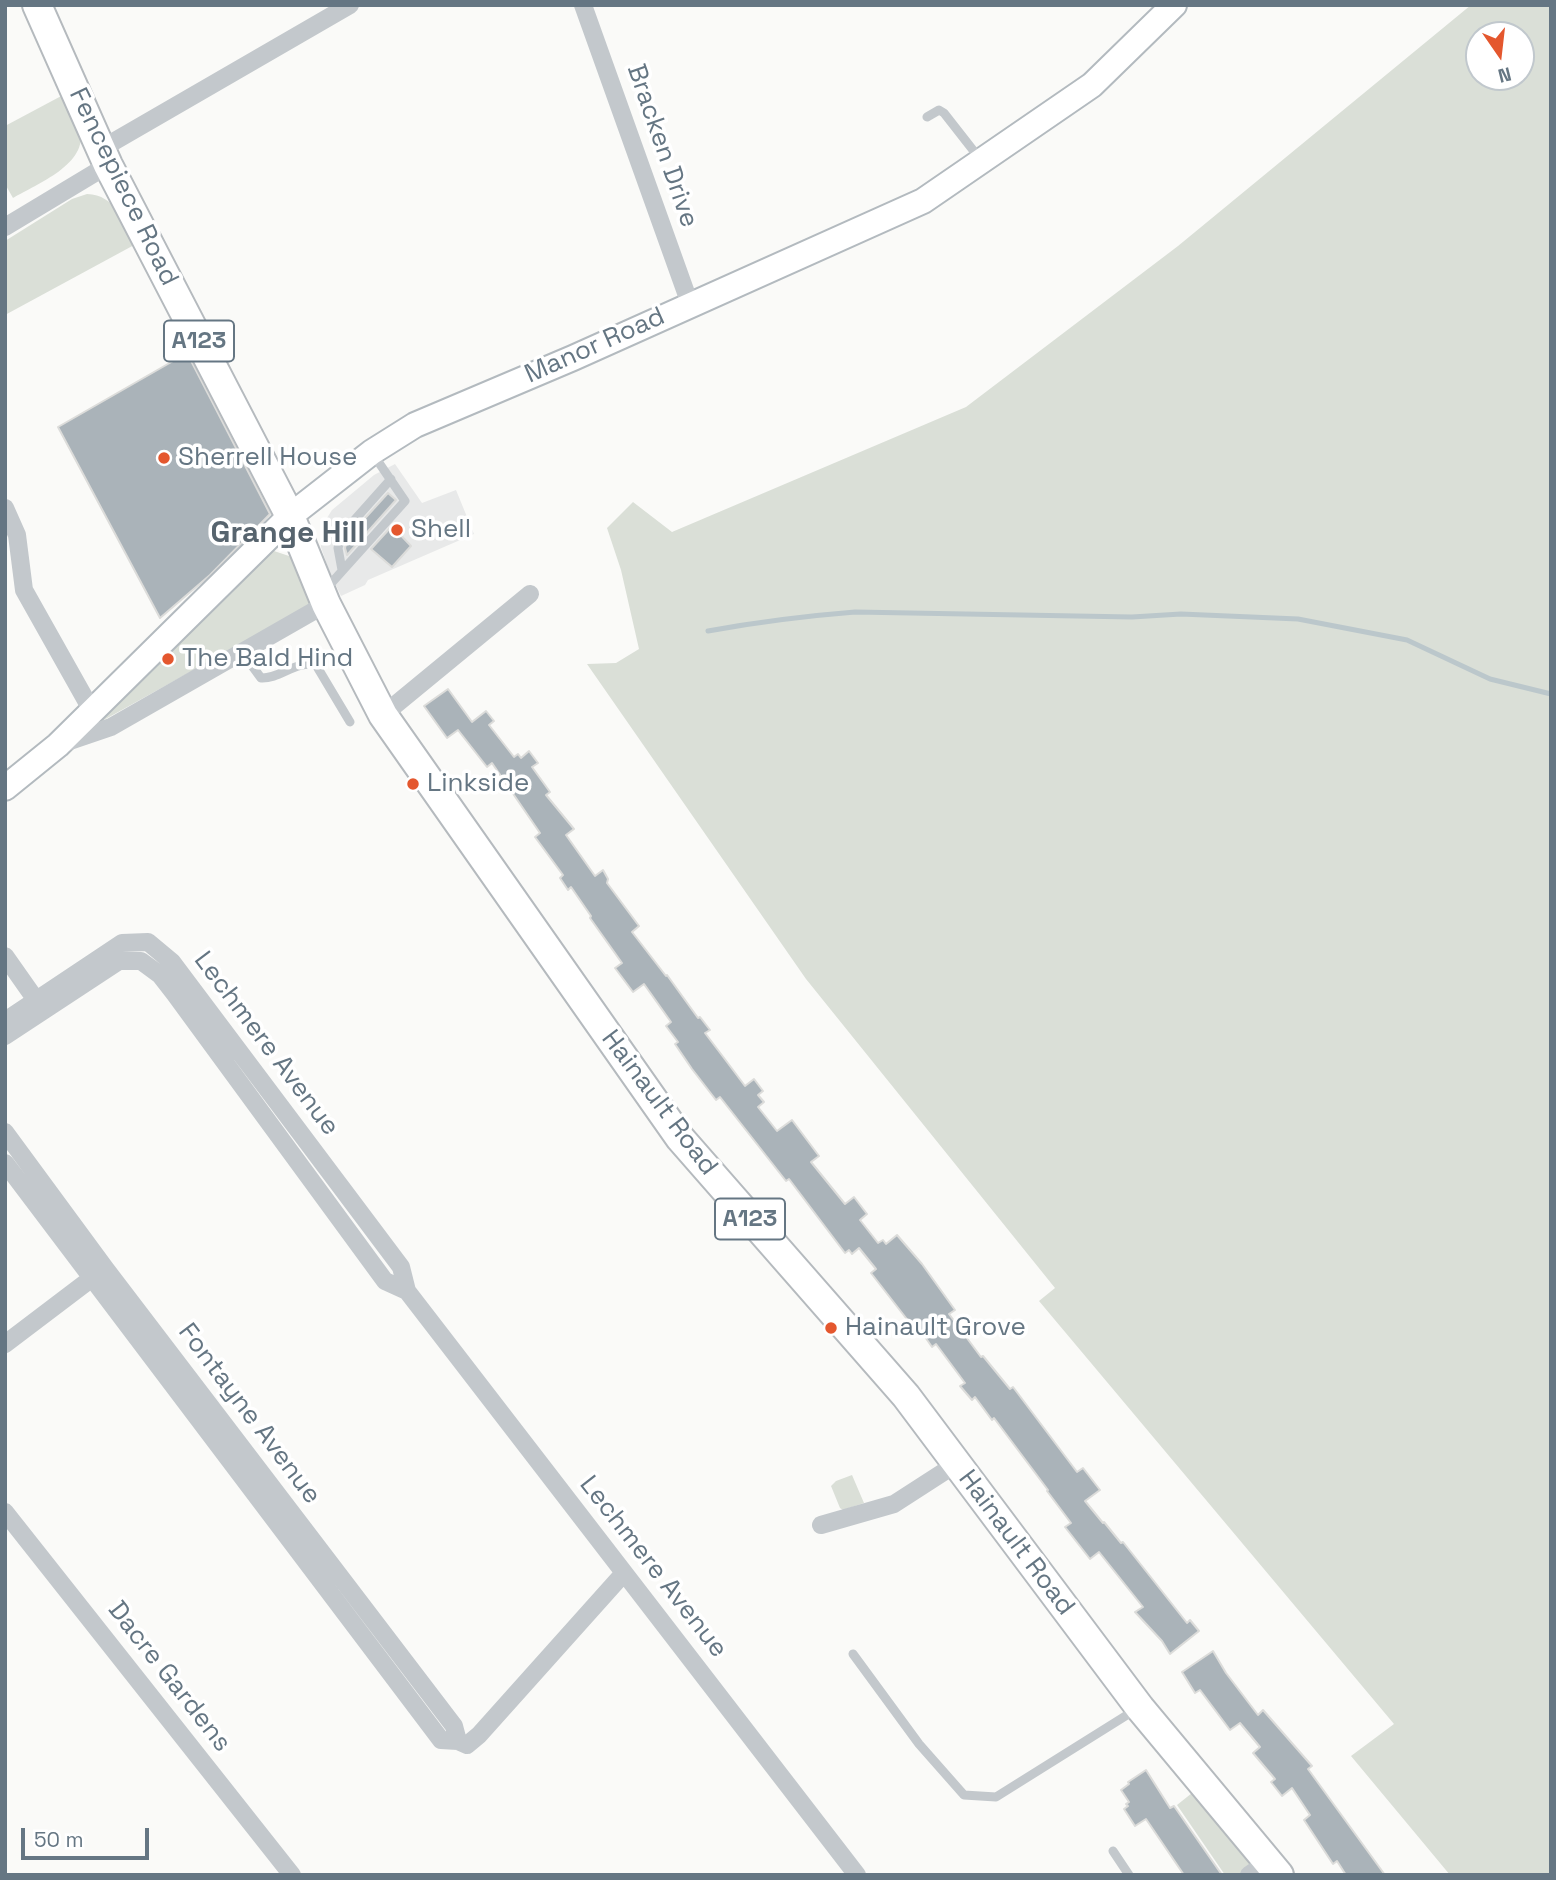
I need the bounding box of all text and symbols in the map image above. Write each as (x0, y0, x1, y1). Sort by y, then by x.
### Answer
north arrow (1465, 21, 1535, 91)
street label: Bracken Drive (620, 60, 704, 232)
text: N (1496, 61, 1514, 89)
street label: Fencepiece Road (62, 83, 184, 291)
street label: Manor Road (520, 301, 670, 391)
road number: A123 (164, 320, 234, 362)
place label: Sherrell House (178, 442, 357, 474)
marker: Sherrell House (156, 450, 172, 466)
place label: Shell (411, 514, 471, 546)
district label: Grange Hill (211, 516, 365, 552)
marker: Shell (389, 522, 405, 538)
place label: The Bald Hind (182, 643, 353, 675)
marker: The Bald Hind (160, 651, 176, 667)
place label: Linkside (427, 768, 529, 800)
marker: Linkside (405, 776, 421, 792)
street label: Lechmere Avenue (187, 946, 345, 1142)
street label: Hainault Road (594, 1024, 724, 1182)
road number: A123 (715, 1198, 785, 1240)
place label: Hainault Grove (845, 1312, 1026, 1344)
street label: Fontayne Avenue (171, 1318, 327, 1510)
marker: Hainault Grove (823, 1320, 839, 1336)
street label: Hainault Road (951, 1464, 1081, 1622)
street label: Lechmere Avenue (572, 1470, 734, 1664)
street label: Dacre Gardens (101, 1596, 237, 1758)
scale bar (24, 1814, 152, 1858)
text: 50 m (34, 1826, 84, 1853)

